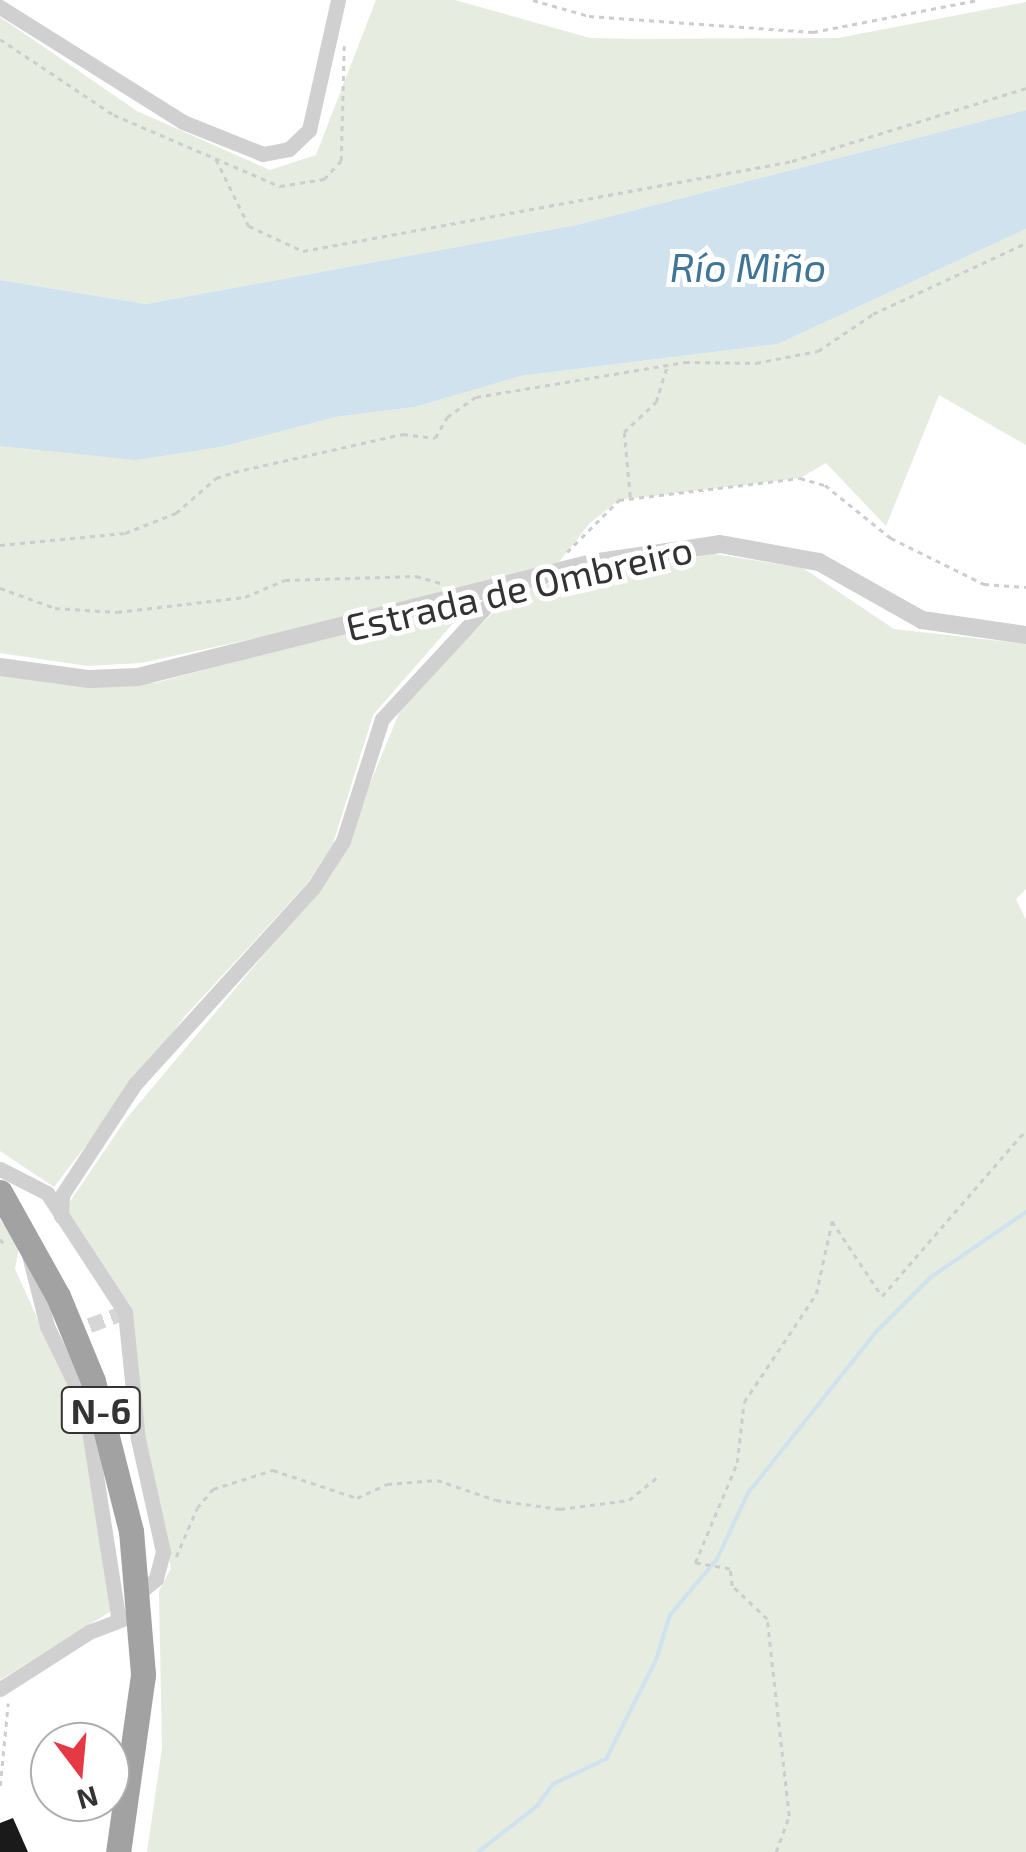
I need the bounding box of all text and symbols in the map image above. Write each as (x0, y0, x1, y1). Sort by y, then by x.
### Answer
water label: Río Miño (670, 242, 826, 290)
street label: Estrada de Ombreiro (341, 526, 697, 650)
road number: N-6 (58, 1380, 144, 1440)
north arrow (30, 1722, 130, 1822)
text: N (73, 1780, 102, 1818)

